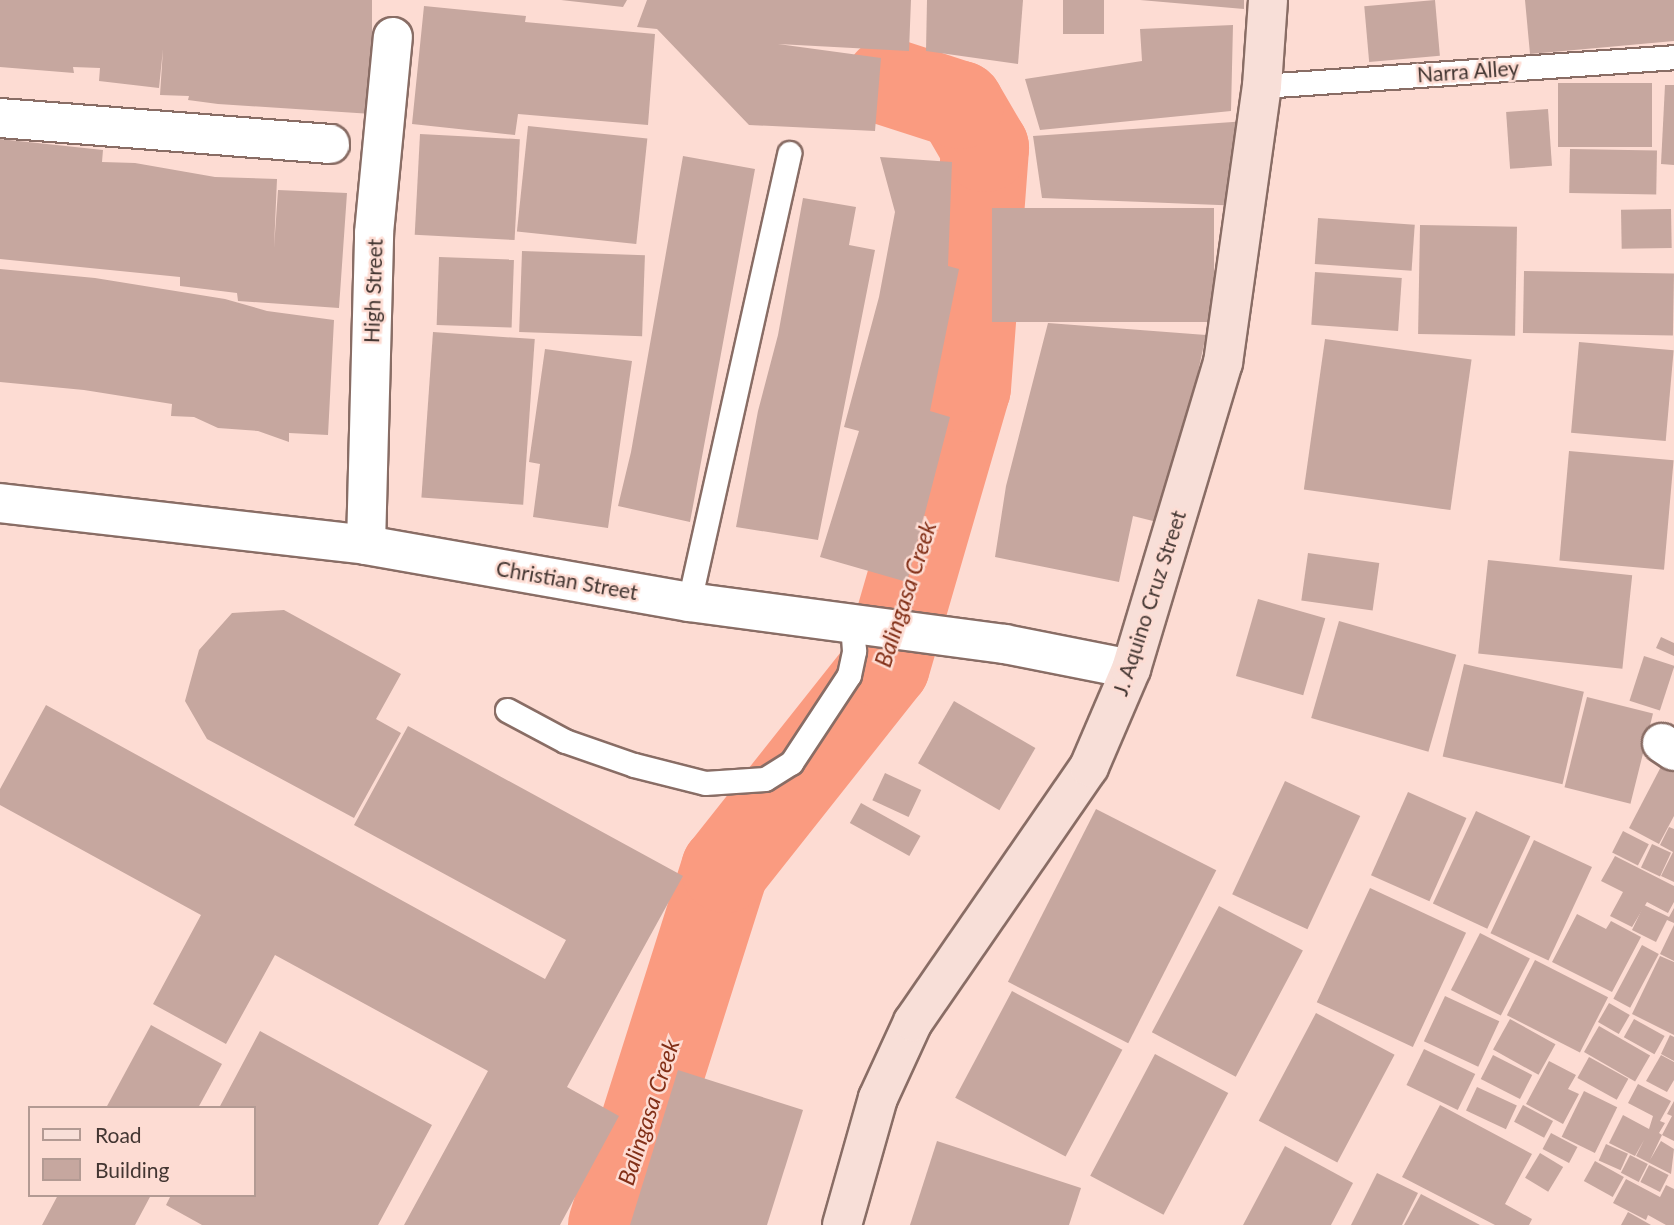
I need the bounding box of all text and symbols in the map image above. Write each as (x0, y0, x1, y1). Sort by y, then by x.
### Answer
street label: Narra Alley (1416, 55, 1520, 87)
street label: High Street (359, 238, 387, 344)
street label: J. Aquino Cruz Street (1107, 507, 1191, 699)
water label: Balingasa Creek (868, 518, 942, 670)
street label: Christian Street (494, 555, 640, 605)
water label: Balingasa Creek (611, 1036, 685, 1188)
legend (28, 1106, 256, 1197)
text: Road (95, 1122, 142, 1147)
text: Building (95, 1157, 170, 1182)

